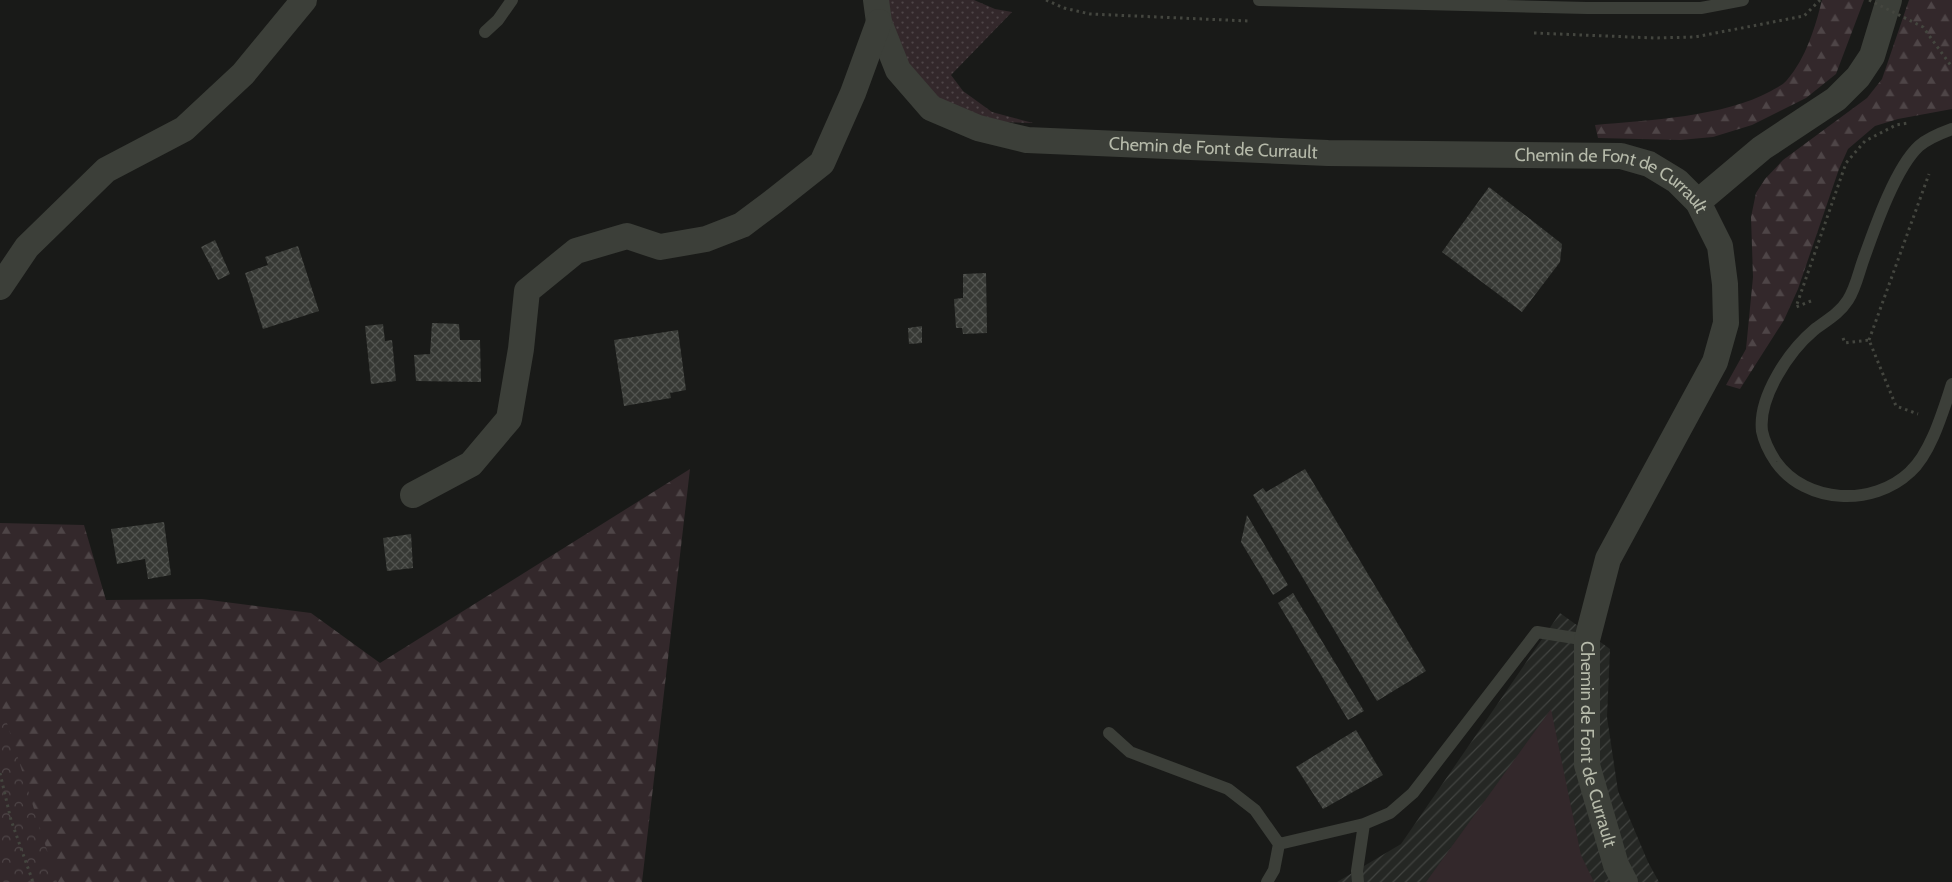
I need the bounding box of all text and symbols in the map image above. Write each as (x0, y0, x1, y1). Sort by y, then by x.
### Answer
street label: Chemin de Font de Currault (1108, 133, 1318, 164)
street label: Chemin de Font de Currault (1514, 144, 1713, 217)
street label: Chemin de Font de Currault (1576, 641, 1621, 850)

